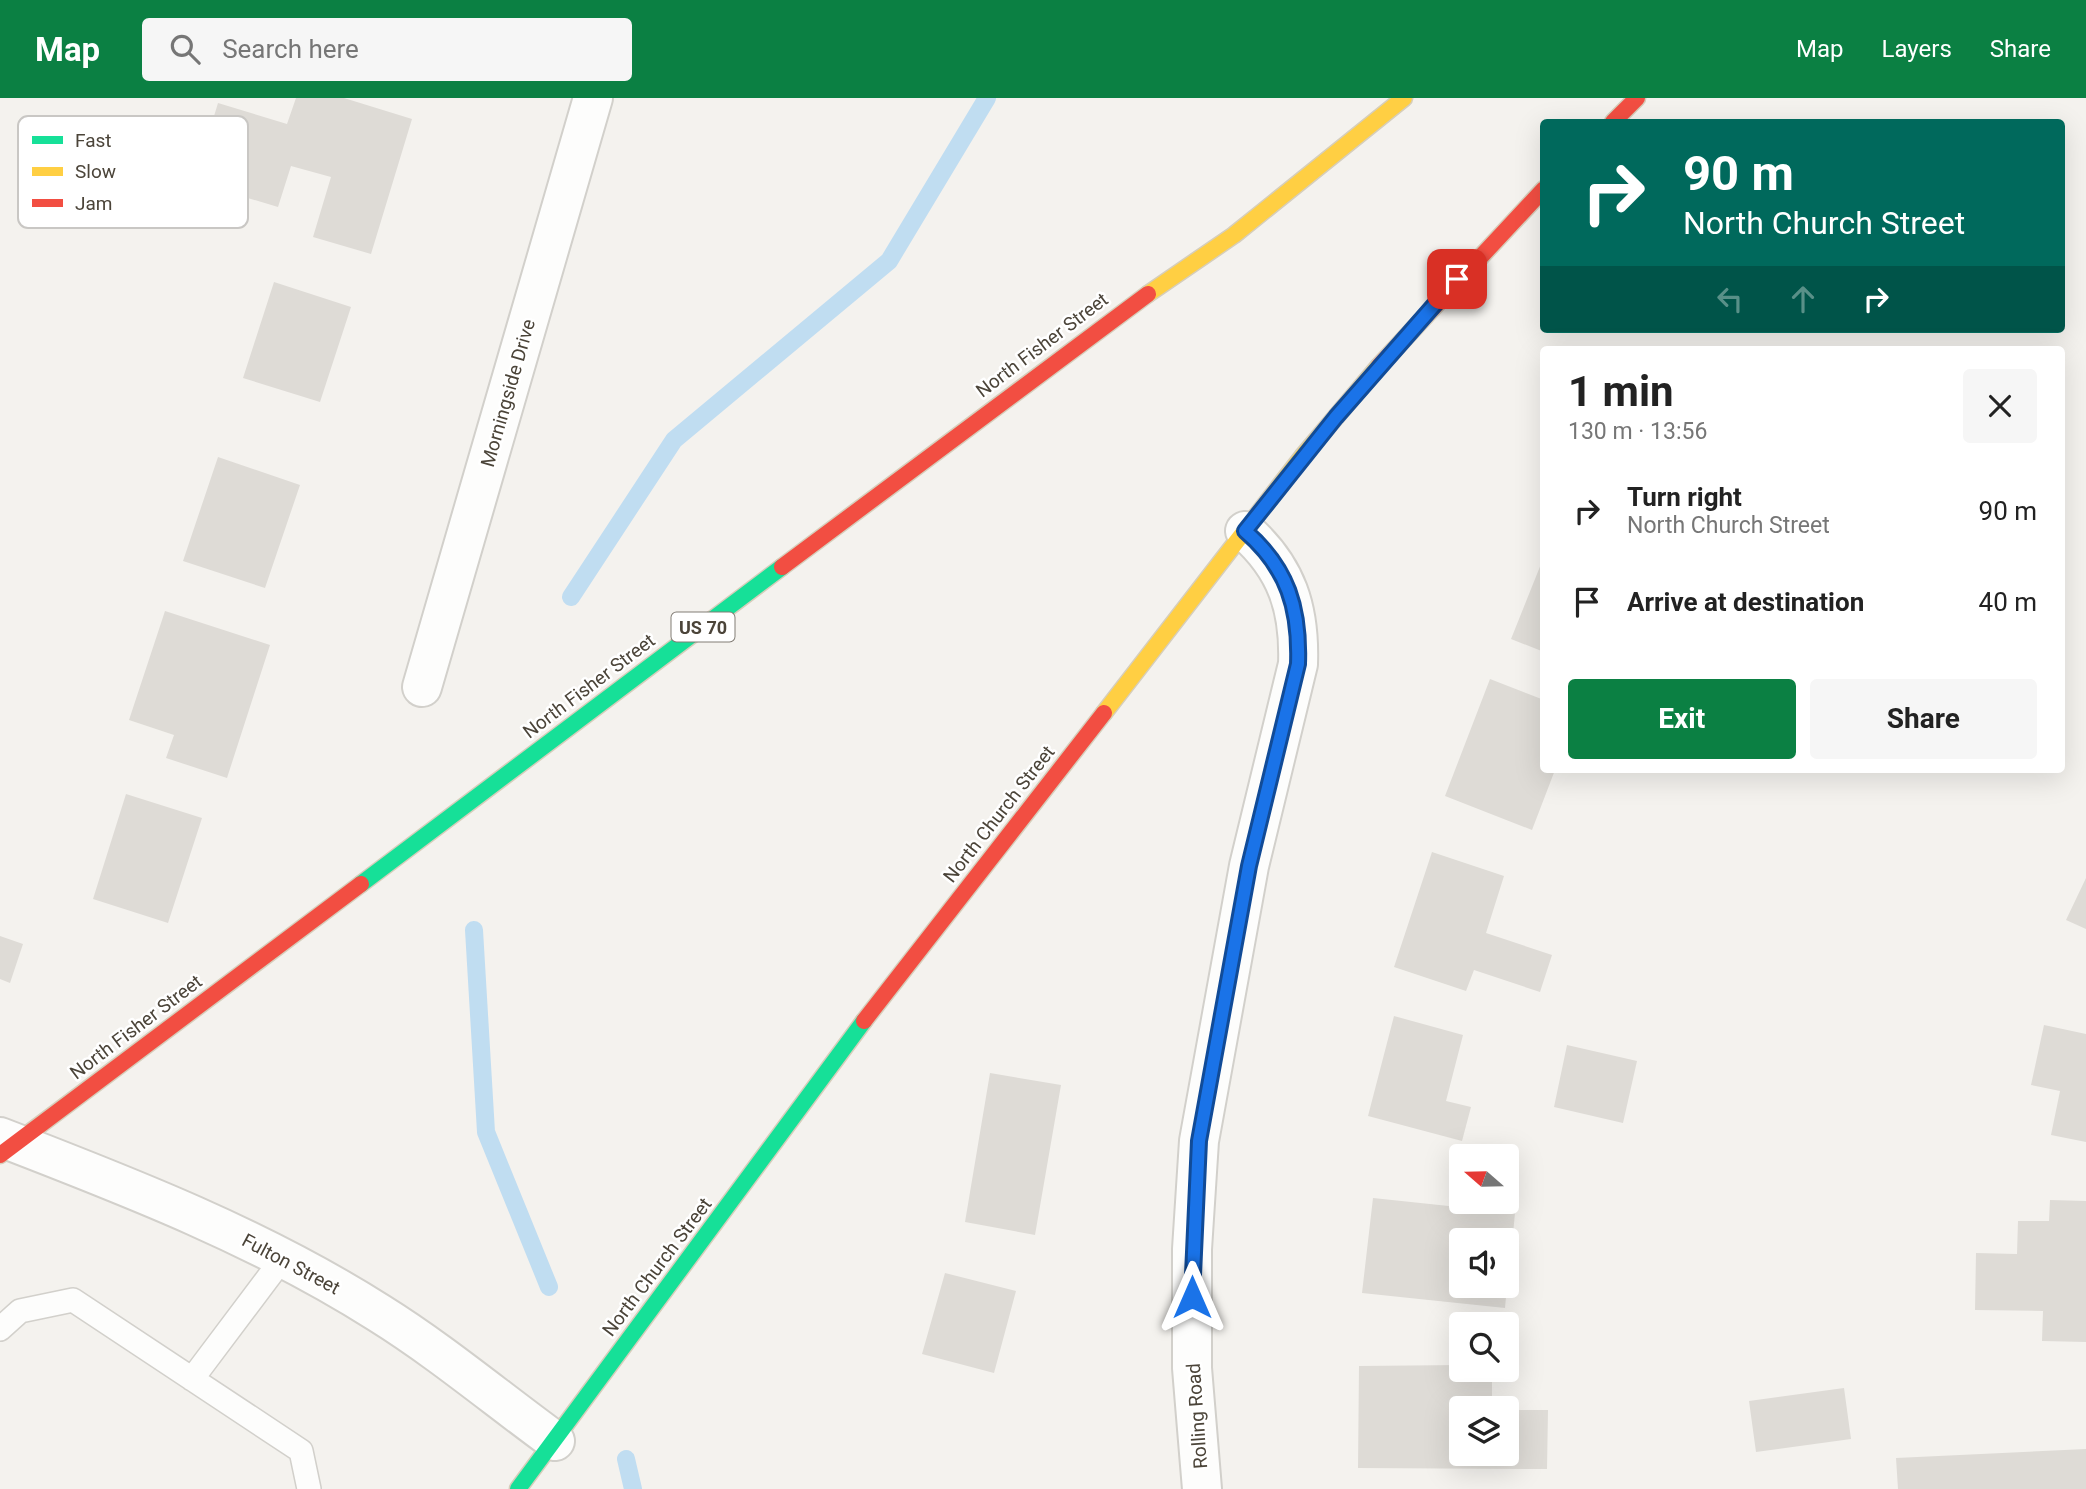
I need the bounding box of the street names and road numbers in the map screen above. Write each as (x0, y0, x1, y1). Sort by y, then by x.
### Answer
street label: North Fisher Street (971, 288, 1113, 402)
street label: Morningside Drive (476, 316, 540, 470)
road number: US 70 (672, 612, 734, 642)
street label: North Fisher Street (518, 629, 660, 743)
street label: North Church Street (938, 741, 1060, 887)
street label: North Fisher Street (65, 970, 207, 1084)
street label: North Church Street (597, 1193, 717, 1341)
street label: Fulton Street (238, 1229, 344, 1299)
street label: Rolling Road (1182, 1362, 1212, 1470)

